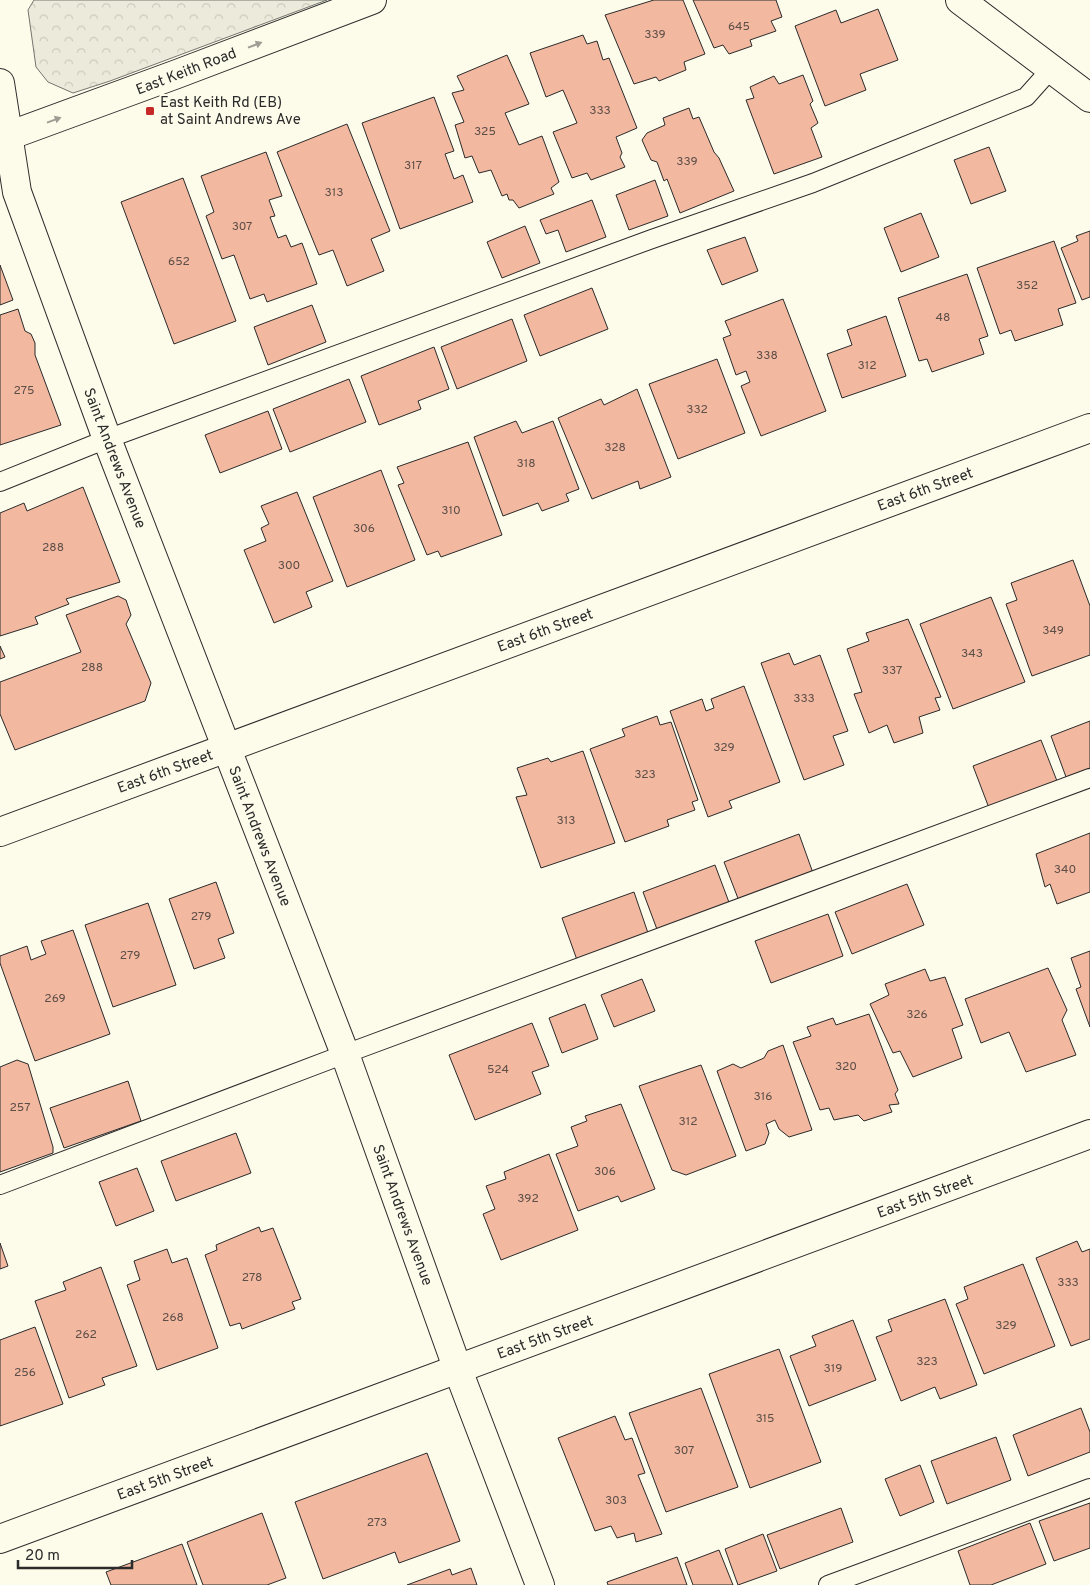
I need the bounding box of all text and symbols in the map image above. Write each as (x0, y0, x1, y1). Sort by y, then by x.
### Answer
house number: 645 (728, 19, 750, 35)
house number: 339 (644, 27, 666, 43)
one-way arrow (248, 40, 262, 48)
street label: East Keith Road (133, 44, 240, 100)
place label: East Keith Rd (EB) at Saint Andrews Ave (160, 94, 301, 130)
house number: 333 (589, 103, 611, 119)
marker: East Keith Rd (EB) at Saint Andrews Ave (144, 105, 156, 117)
one-way arrow (47, 116, 62, 124)
house number: 325 (474, 124, 496, 140)
house number: 339 (676, 154, 698, 170)
house number: 317 (404, 158, 422, 174)
house number: 313 (325, 185, 343, 201)
house number: 307 (232, 219, 252, 235)
house number: 652 (168, 254, 190, 270)
house number: 352 (1016, 278, 1038, 294)
house number: 48 (936, 310, 950, 326)
house number: 338 (756, 348, 778, 364)
house number: 312 (857, 358, 877, 374)
house number: 275 (14, 383, 34, 399)
street label: Saint Andrews Avenue (78, 386, 149, 531)
house number: 332 (686, 402, 708, 418)
house number: 328 (604, 440, 626, 456)
house number: 318 (516, 456, 536, 472)
street label: East 6th Street (875, 464, 976, 517)
house number: 310 (441, 503, 461, 519)
house number: 306 (353, 521, 375, 537)
house number: 288 (42, 540, 64, 556)
house number: 300 (278, 558, 300, 574)
street label: East 6th Street (495, 605, 596, 658)
house number: 349 (1042, 623, 1064, 639)
house number: 343 (961, 646, 983, 662)
house number: 288 (81, 660, 103, 676)
house number: 337 (882, 663, 902, 679)
house number: 333 (793, 691, 815, 707)
house number: 329 (713, 740, 735, 756)
street label: East 6th Street (115, 746, 216, 799)
street label: Saint Andrews Avenue (223, 764, 294, 909)
house number: 323 (634, 767, 656, 783)
house number: 313 (557, 813, 575, 829)
house number: 340 (1054, 862, 1076, 878)
house number: 279 (191, 909, 211, 925)
house number: 279 (120, 948, 140, 964)
house number: 269 (44, 991, 66, 1007)
house number: 326 (906, 1007, 928, 1023)
house number: 320 (835, 1059, 857, 1075)
house number: 524 (487, 1062, 509, 1078)
house number: 316 (754, 1089, 772, 1105)
house number: 257 (10, 1100, 30, 1116)
house number: 312 (678, 1114, 698, 1130)
street label: Saint Andrews Avenue (367, 1142, 436, 1289)
house number: 306 (594, 1164, 616, 1180)
street label: East 5th Street (875, 1171, 976, 1224)
house number: 392 (517, 1191, 539, 1207)
house number: 278 (242, 1270, 262, 1286)
house number: 333 (1057, 1275, 1079, 1291)
house number: 268 (162, 1310, 184, 1326)
street label: East 5th Street (495, 1312, 596, 1365)
house number: 329 (995, 1318, 1017, 1334)
house number: 262 (75, 1327, 97, 1343)
house number: 323 (916, 1354, 938, 1370)
house number: 319 (824, 1361, 842, 1377)
house number: 256 (14, 1365, 36, 1381)
house number: 315 (755, 1411, 775, 1427)
house number: 307 (674, 1443, 694, 1459)
street label: East 5th Street (115, 1453, 216, 1506)
house number: 303 (605, 1493, 627, 1509)
house number: 273 (367, 1515, 387, 1531)
scale bar (18, 1538, 131, 1570)
text: 20 m (25, 1547, 60, 1566)

